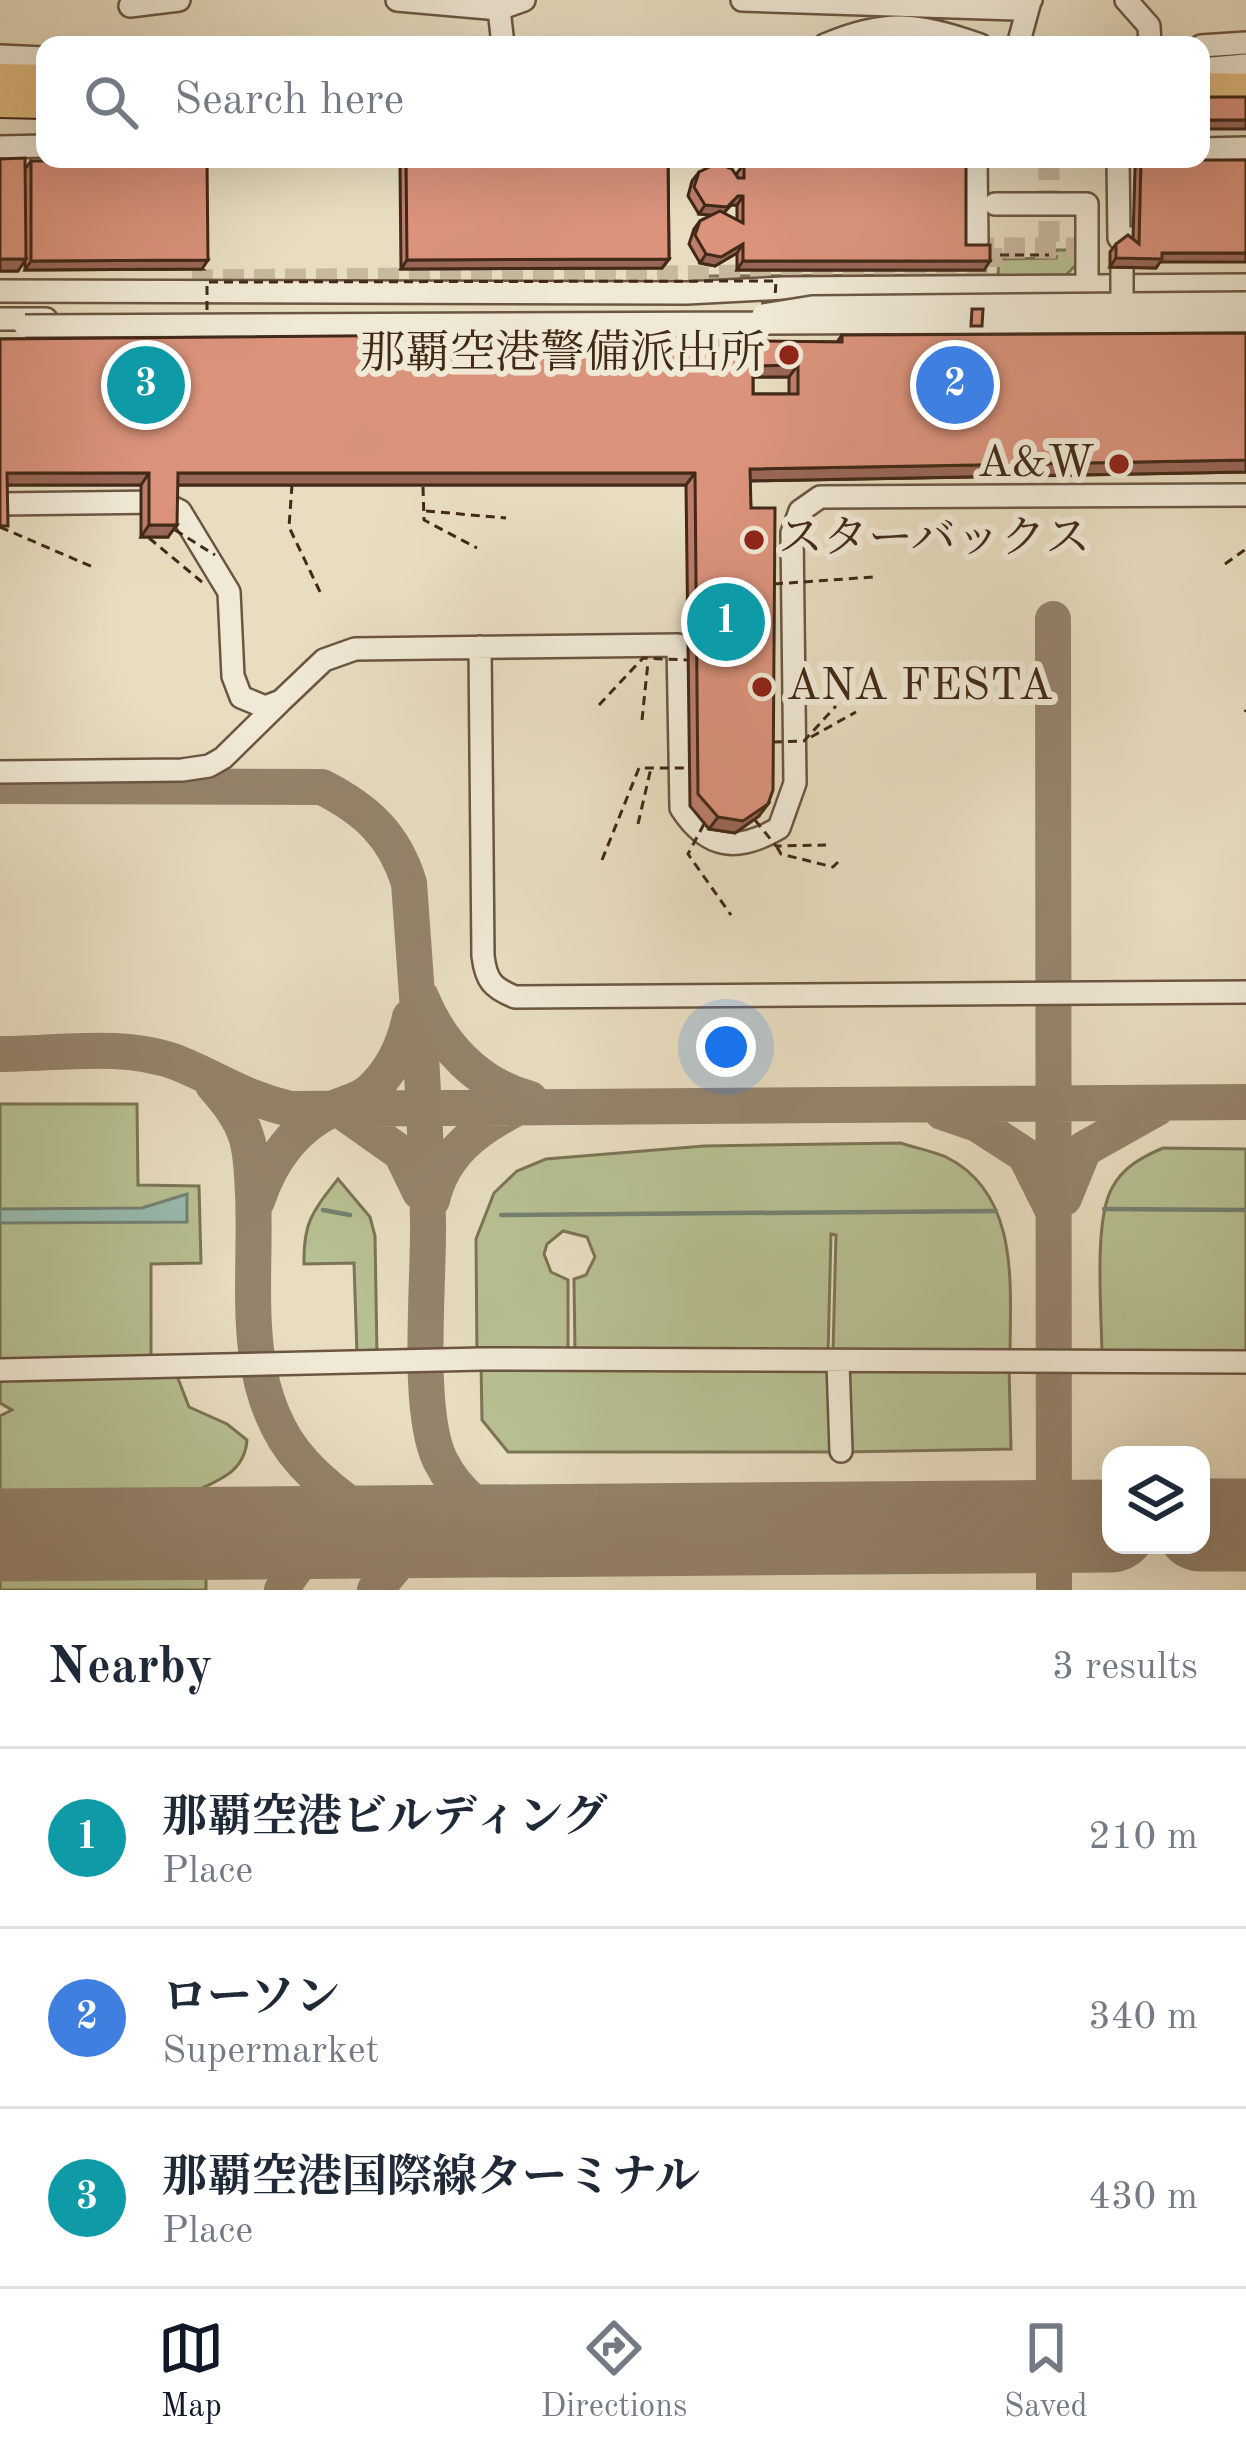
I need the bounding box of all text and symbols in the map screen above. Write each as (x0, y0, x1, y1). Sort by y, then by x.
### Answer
search box (36, 36, 1210, 168)
icon: search (78, 69, 144, 135)
text: Search here (174, 79, 404, 124)
place label: 那覇空港警備派出所 (360, 329, 765, 378)
pin: 3 (107, 340, 185, 430)
pin: 2 (916, 340, 994, 430)
marker: 那覇空港警備派出所 (776, 342, 802, 368)
place label: A&W (977, 442, 1095, 487)
marker: A&W (1106, 451, 1132, 477)
place label: スターバックス (778, 516, 1090, 563)
marker: スターバックス (741, 527, 767, 553)
pin: 1 (687, 577, 765, 667)
place label: ANA FESTA (786, 665, 1053, 710)
marker: ANA FESTA (749, 674, 775, 700)
your location (696, 1017, 756, 1077)
map controls (1102, 1446, 1210, 1554)
button: layers (1102, 1446, 1210, 1554)
text: Nearby (48, 1643, 213, 1694)
text: 3 results (1052, 1648, 1198, 1687)
text: 那覇空港ビルディング (162, 1797, 608, 1842)
text: 1 (76, 1818, 98, 1857)
text: 210 m (1088, 1818, 1198, 1857)
text: Place (162, 1852, 253, 1891)
text: ローソン (162, 1977, 340, 2022)
text: 2 (76, 1998, 98, 2037)
text: 340 m (1088, 1998, 1198, 2037)
text: Supermarket (162, 2032, 379, 2071)
text: 那覇空港国際線ターミナル (162, 2157, 700, 2202)
text: 3 (76, 2178, 98, 2217)
text: 430 m (1088, 2178, 1198, 2217)
text: Place (162, 2212, 253, 2251)
tab: Map (158, 2315, 224, 2428)
tab: Directions (541, 2315, 687, 2428)
tab: Saved (1004, 2315, 1088, 2428)

